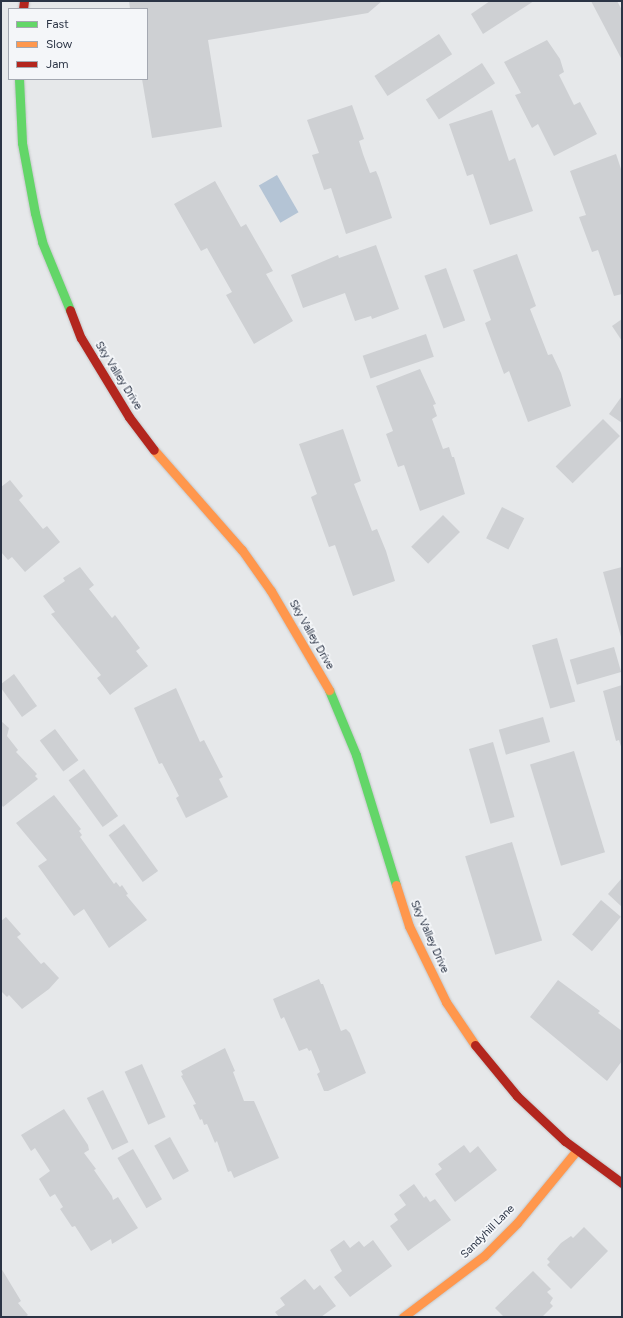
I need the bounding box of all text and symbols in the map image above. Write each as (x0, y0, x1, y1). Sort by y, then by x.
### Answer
legend (8, 8, 148, 80)
text: Fast (46, 17, 69, 31)
text: Slow (46, 37, 72, 51)
text: Jam (46, 57, 69, 71)
street label: Sky Valley Drive (92, 339, 144, 413)
street label: Sky Valley Drive (286, 598, 336, 672)
street label: Sky Valley Drive (407, 899, 451, 975)
street label: Sandyhill Lane (458, 1202, 518, 1262)

